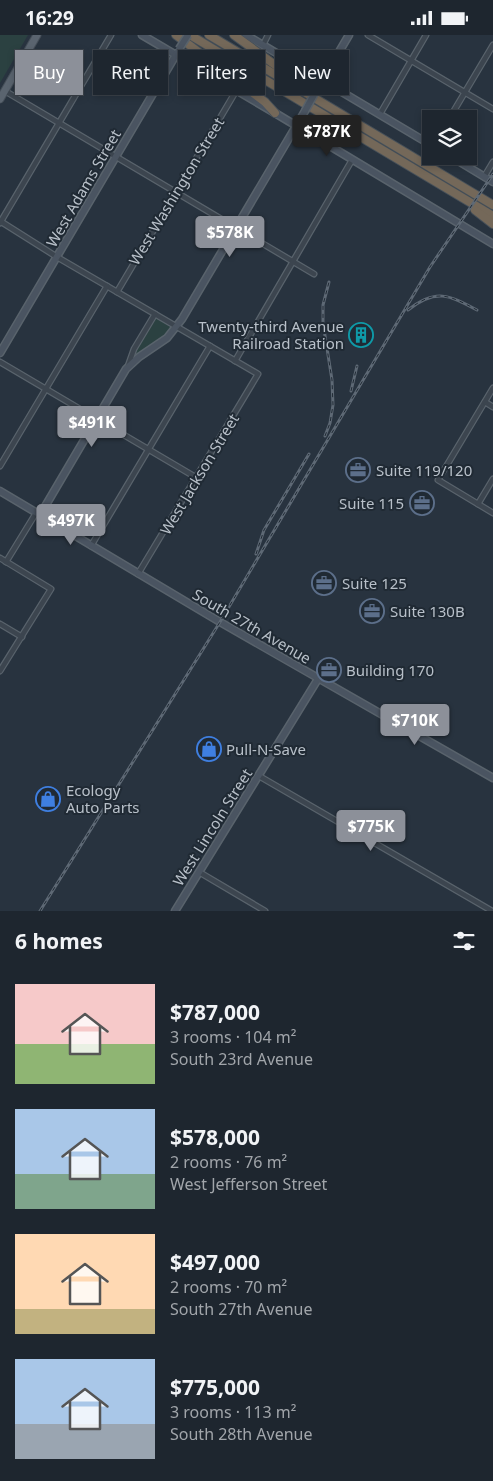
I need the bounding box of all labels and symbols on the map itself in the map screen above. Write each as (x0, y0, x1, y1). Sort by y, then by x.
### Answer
street label: West Washington Street (124, 113, 228, 269)
pin: $787K (292, 115, 362, 157)
street label: West Adams Street (41, 125, 125, 251)
pin: $578K (195, 215, 265, 258)
place label: Twenty-third Avenue Railroad Station (198, 316, 344, 353)
building icon: Twenty-third Avenue Railroad Station (348, 322, 374, 348)
pin: $491K (57, 405, 127, 448)
street label: West Jackson Street (155, 409, 243, 538)
office icon: Suite 119/120 (345, 457, 371, 483)
place label: Suite 119/120 (376, 460, 472, 480)
office icon: Suite 115 (409, 490, 435, 516)
place label: Suite 115 (339, 493, 404, 513)
pin: $497K (36, 503, 106, 546)
office icon: Suite 125 (311, 570, 337, 596)
place label: Suite 125 (342, 573, 407, 593)
street label: South 27th Avenue (189, 584, 315, 668)
office icon: Suite 130B (359, 598, 385, 624)
place label: Suite 130B (390, 601, 465, 621)
office icon: Building 170 (316, 657, 342, 683)
place label: Building 170 (346, 660, 434, 680)
pin: $710K (380, 703, 450, 746)
shop icon: Pull-N-Save (196, 736, 222, 762)
place label: Pull-N-Save (226, 739, 306, 759)
street label: West Lincoln Street (168, 764, 257, 889)
place label: Ecology Auto Parts (66, 780, 140, 817)
shop icon: Ecology Auto Parts (35, 786, 61, 812)
pin: $775K (336, 809, 406, 852)

